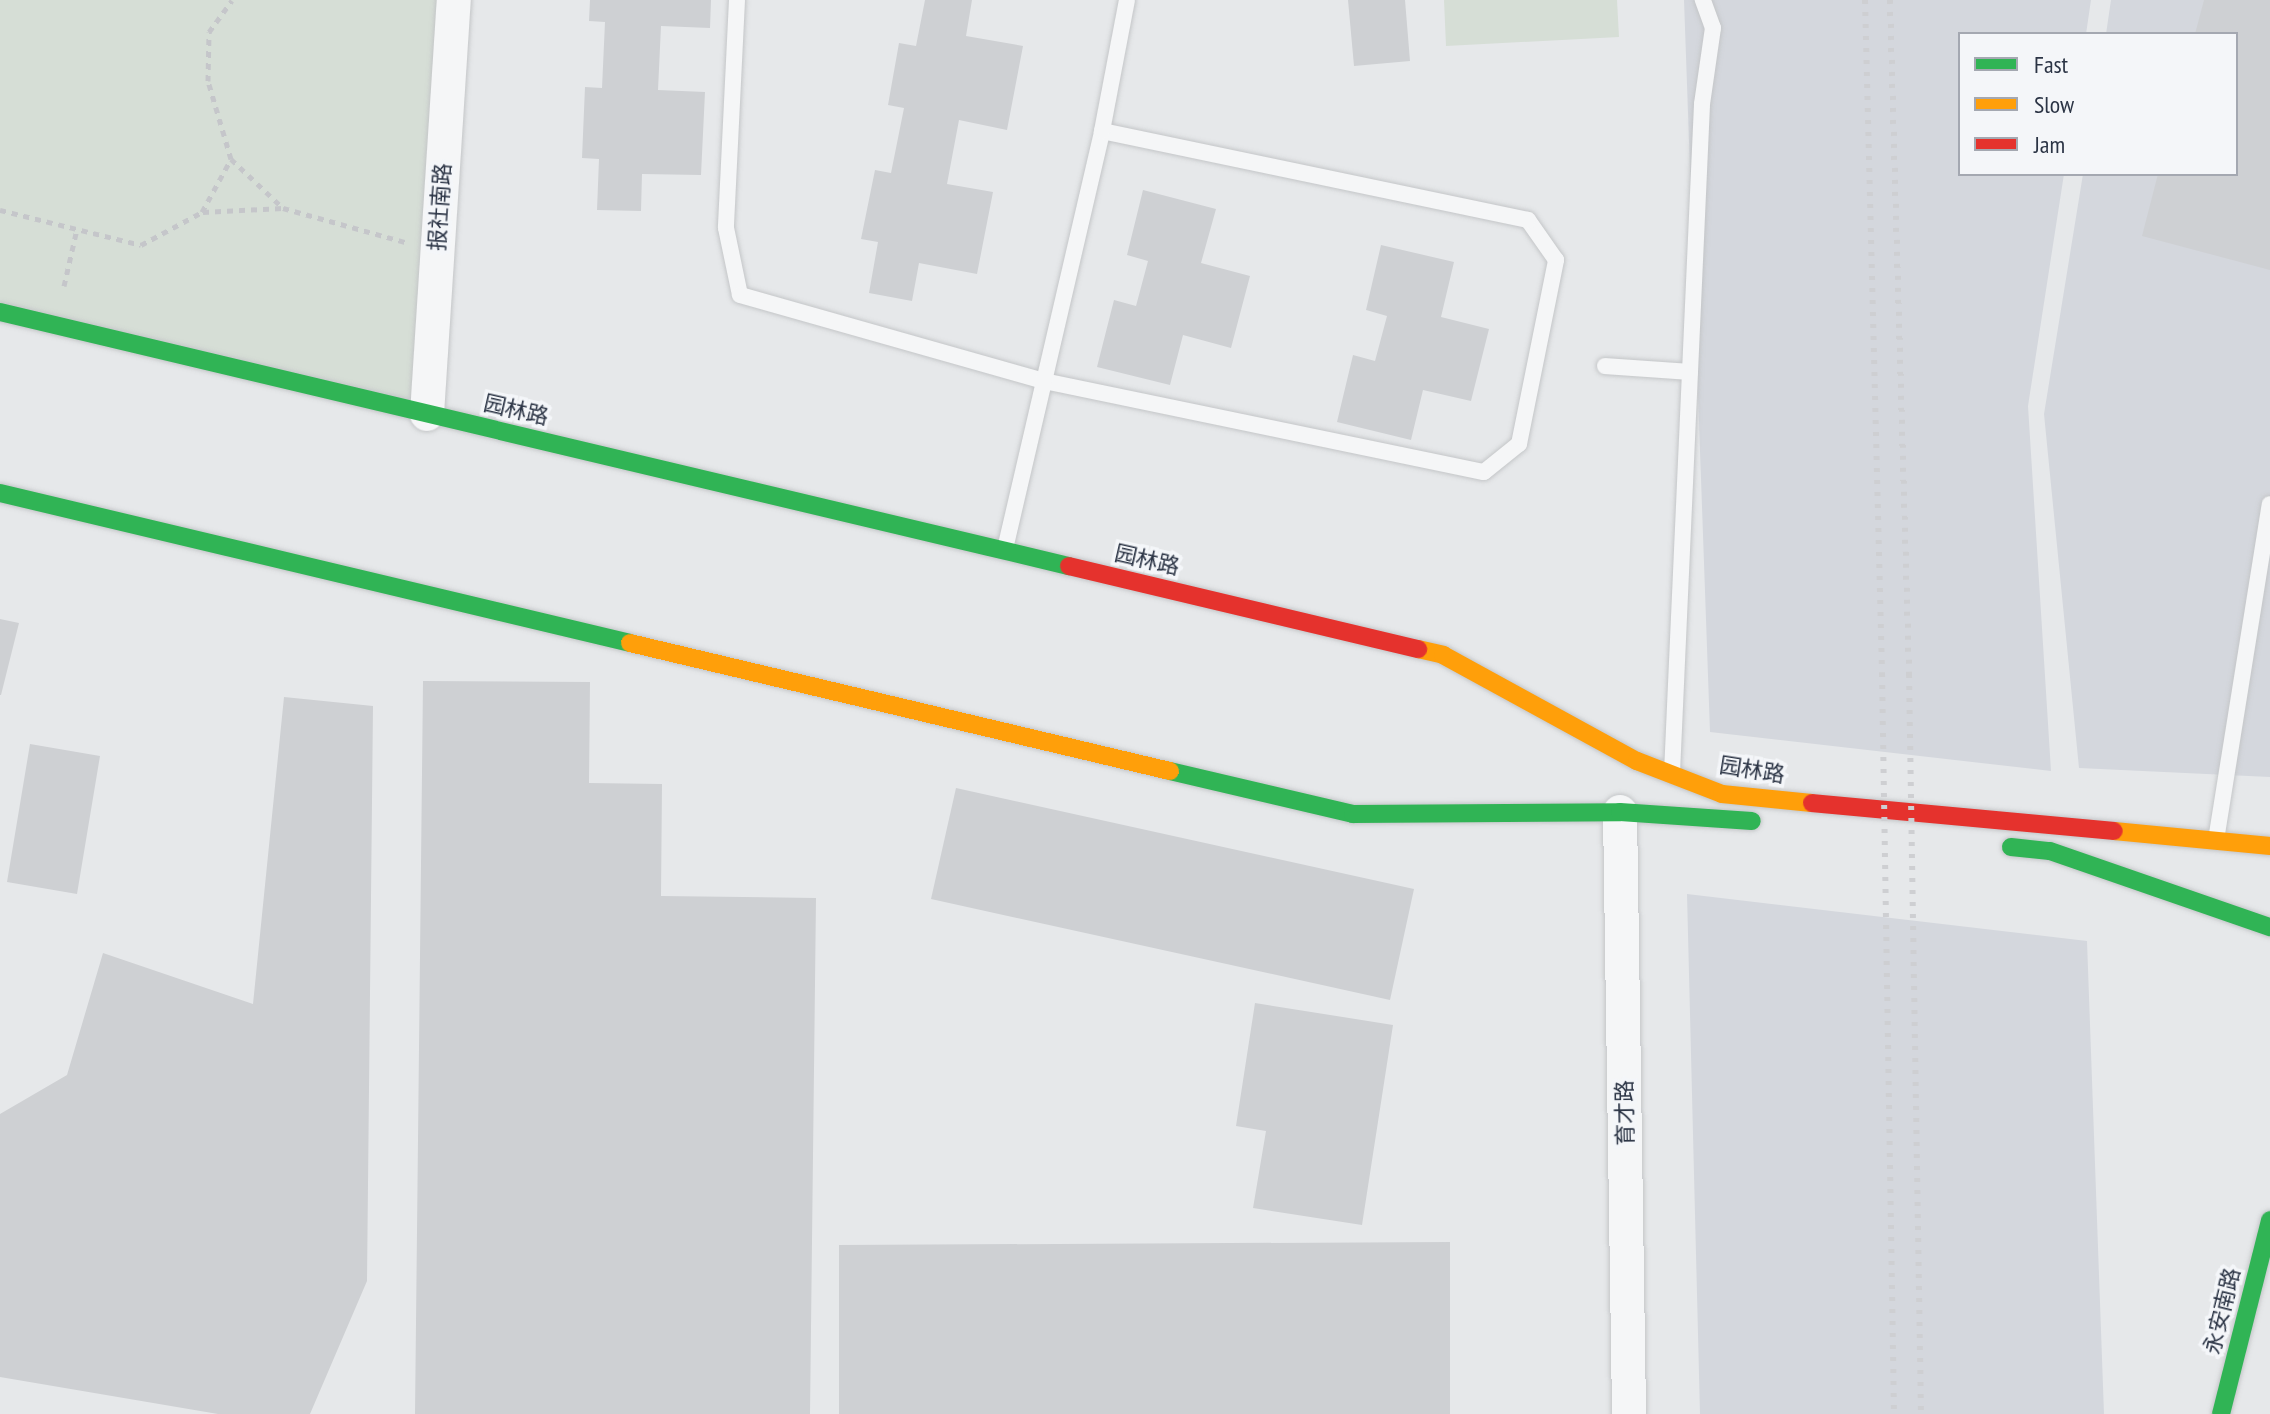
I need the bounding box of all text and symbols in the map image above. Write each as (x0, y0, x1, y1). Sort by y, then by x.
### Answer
legend (1958, 32, 2238, 176)
text: Fast (2034, 49, 2068, 80)
text: Slow (2034, 89, 2074, 120)
text: Jam (2034, 129, 2065, 160)
street label: 报社南路 (424, 162, 456, 252)
street label: 园林路 (481, 390, 551, 430)
street label: 园林路 (1112, 540, 1182, 580)
street label: 园林路 (1717, 752, 1787, 788)
street label: 育才路 (1611, 1080, 1639, 1146)
street label: 永安南路 (2199, 1265, 2245, 1357)

